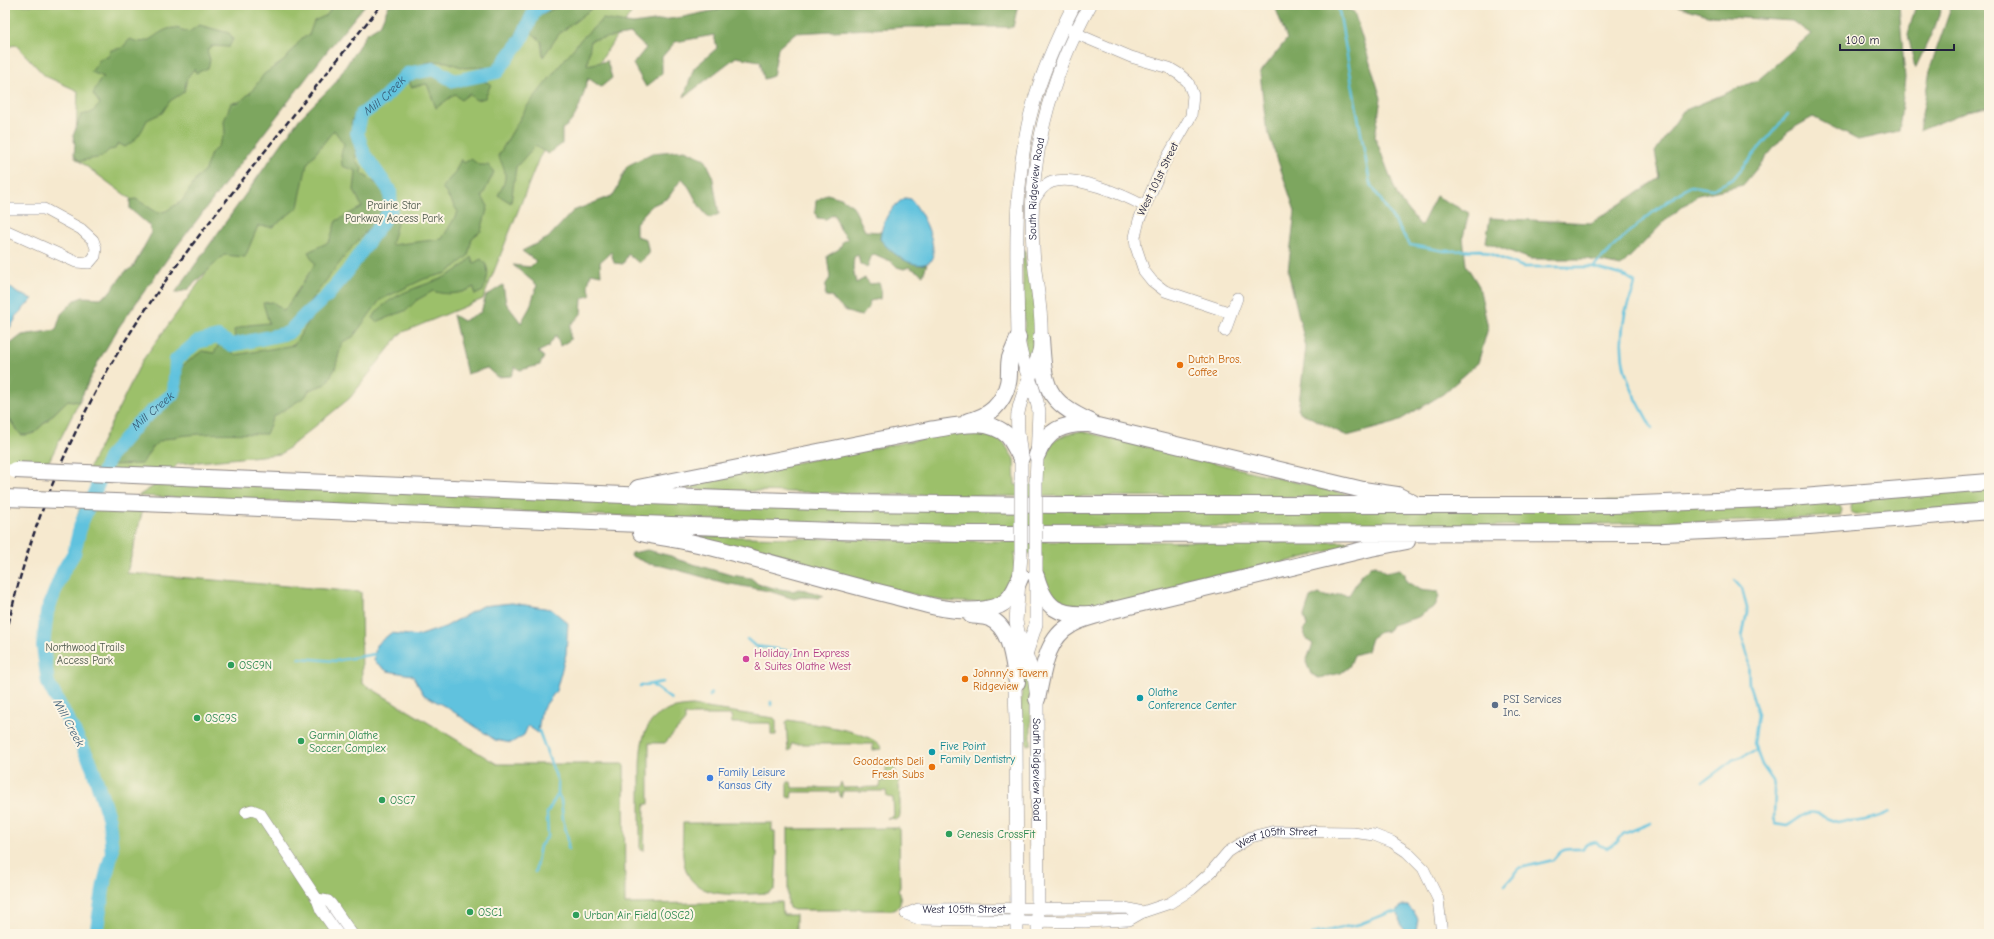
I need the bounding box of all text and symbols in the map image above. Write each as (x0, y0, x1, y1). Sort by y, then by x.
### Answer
scale bar (1840, 26, 1954, 52)
text: 100 m (1846, 33, 1879, 47)
water label: Mill Creek (360, 73, 408, 118)
street label: South Ridgeview Road (1026, 136, 1047, 240)
street label: West 101st Street (1135, 139, 1182, 218)
park label: Prairie Star Parkway Access Park (345, 199, 444, 225)
place label: Dutch Bros. Coffee (1188, 353, 1242, 379)
marker: Dutch Bros. Coffee (1175, 360, 1185, 370)
water label: Mill Creek (127, 389, 177, 434)
park label: Northwood Trails Access Park (45, 641, 125, 667)
place label: Holiday Inn Express & Suites Olathe West (754, 647, 852, 673)
marker: Holiday Inn Express & Suites Olathe West (741, 654, 751, 664)
place label: OSC9N (239, 659, 272, 672)
marker: OSC9N (226, 660, 236, 670)
place label: Johnny's Tavern Ridgeview (973, 667, 1048, 693)
marker: Johnny's Tavern Ridgeview (960, 674, 970, 684)
place label: Olathe Conference Center (1148, 686, 1237, 712)
marker: Olathe Conference Center (1135, 693, 1145, 703)
place label: PSI Services Inc. (1503, 693, 1562, 719)
water label: Mill Creek (50, 696, 87, 749)
marker: PSI Services Inc. (1490, 700, 1500, 710)
place label: OSC9S (205, 712, 237, 725)
marker: OSC9S (192, 713, 202, 723)
street label: South Ridgeview Road (1031, 718, 1044, 821)
place label: Garmin Olathe Soccer Complex (309, 729, 386, 755)
marker: Garmin Olathe Soccer Complex (296, 736, 306, 746)
place label: Five Point Family Dentistry (940, 740, 1015, 766)
marker: Five Point Family Dentistry (927, 747, 937, 757)
place label: Goodcents Deli Fresh Subs (853, 755, 924, 781)
marker: Goodcents Deli Fresh Subs (927, 762, 937, 772)
place label: Family Leisure Kansas City (718, 766, 786, 792)
marker: Family Leisure Kansas City (705, 773, 715, 783)
place label: OSC7 (390, 794, 415, 807)
marker: OSC7 (377, 795, 387, 805)
street label: West 105th Street (1234, 824, 1318, 851)
place label: Genesis CrossFit (957, 828, 1036, 841)
marker: Genesis CrossFit (944, 829, 954, 839)
street label: West 105th Street (922, 902, 1006, 915)
place label: OSC1 (478, 906, 502, 919)
marker: OSC1 (465, 907, 475, 917)
place label: Urban Air Field (OSC2) (584, 909, 694, 922)
marker: Urban Air Field (OSC2) (571, 910, 581, 920)

